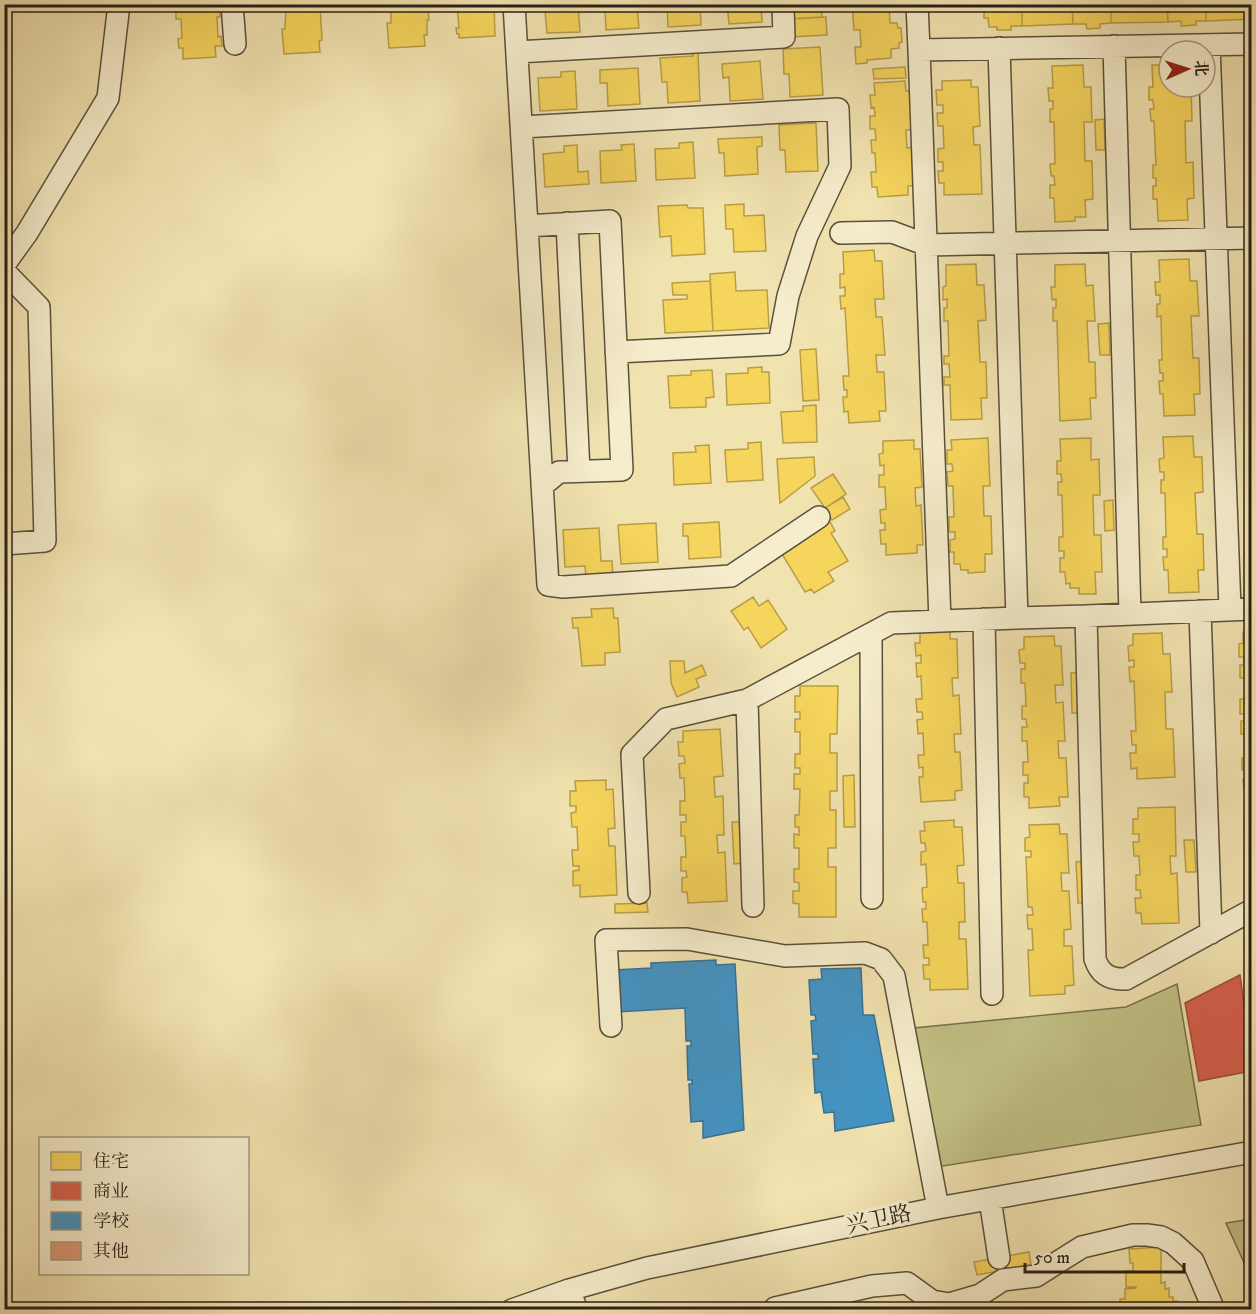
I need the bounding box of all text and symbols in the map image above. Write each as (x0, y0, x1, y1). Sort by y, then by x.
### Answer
north arrow (1157, 39, 1217, 99)
text: 北 (1191, 60, 1211, 77)
legend (39, 1137, 249, 1275)
text: 住宅 (93, 1151, 129, 1173)
text: 商业 (93, 1181, 129, 1203)
street label: 兴卫路 (844, 1200, 914, 1240)
text: 学校 (93, 1211, 129, 1233)
scale bar (1025, 1236, 1184, 1274)
text: 其他 (93, 1241, 129, 1263)
text: 50 m (1034, 1247, 1070, 1269)

